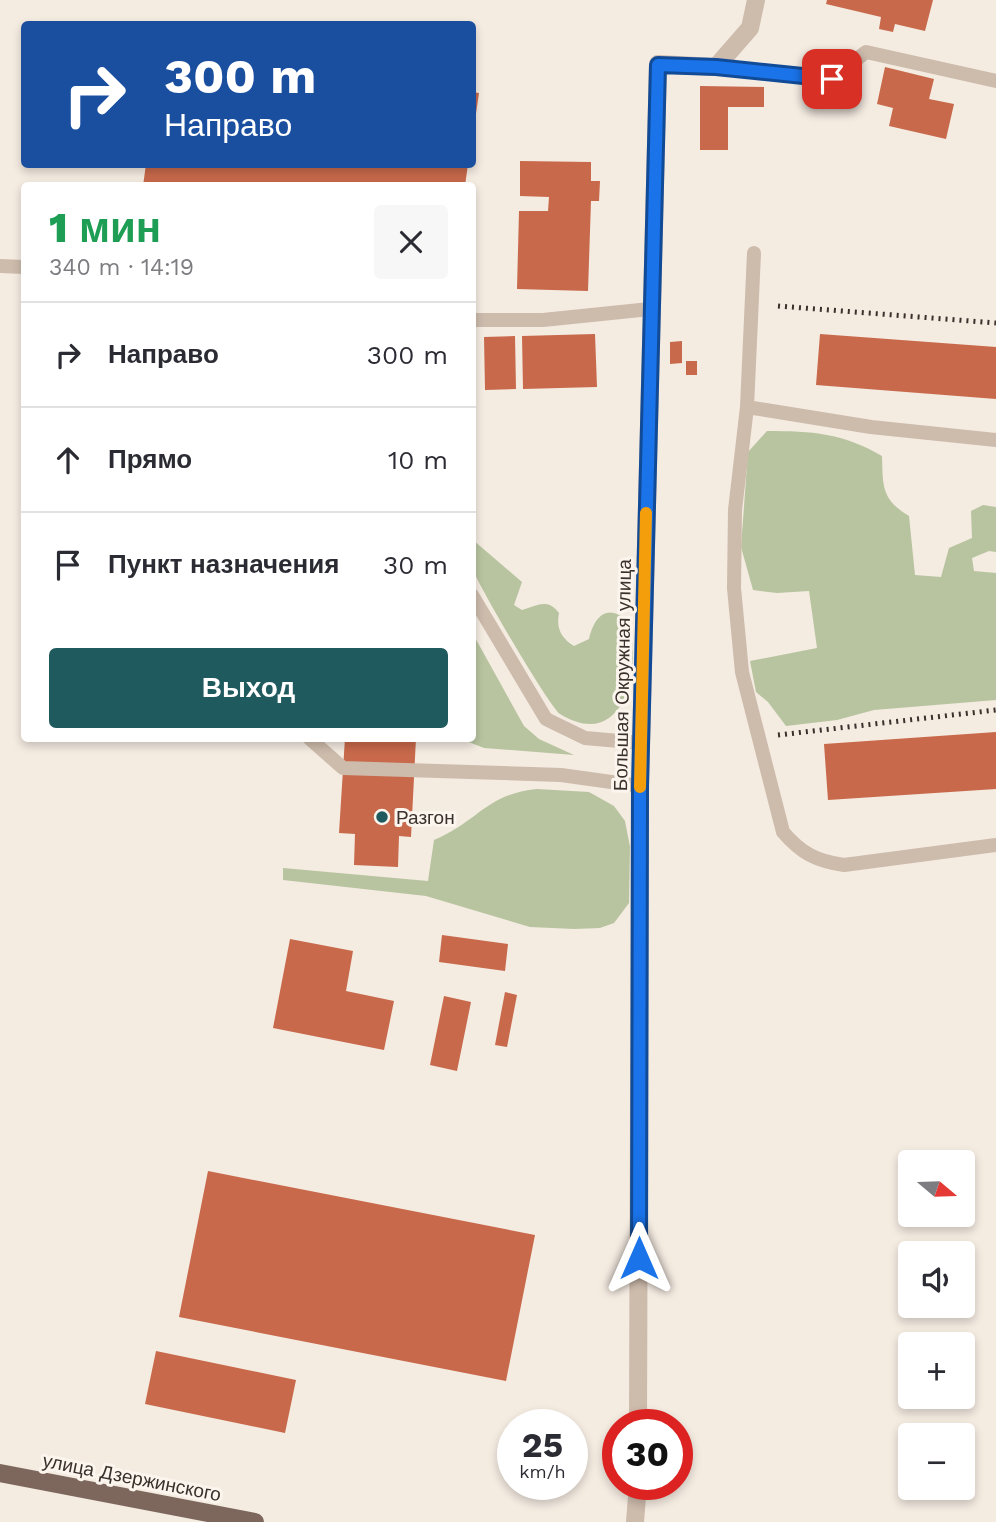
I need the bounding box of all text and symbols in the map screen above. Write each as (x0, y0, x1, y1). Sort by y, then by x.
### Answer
text: 300 m (164, 47, 316, 105)
icon: right (49, 49, 140, 140)
pin (802, 49, 862, 109)
icon: arrive (813, 60, 851, 98)
text: Направо (164, 106, 292, 144)
text: 1 мин (49, 203, 161, 252)
button: close (374, 205, 448, 279)
text: 340 m · 14:19 (49, 254, 194, 281)
icon: right (49, 336, 87, 374)
text: Направо (108, 339, 219, 369)
text: 300 m (367, 340, 448, 370)
icon: ahead (49, 441, 87, 479)
text: Прямо (108, 444, 192, 474)
text: 10 m (388, 445, 448, 475)
icon: arrive (49, 546, 87, 584)
text: Пункт назначения (108, 549, 339, 579)
text: 30 m (383, 550, 448, 580)
street label: Большая Окружная улица (609, 558, 636, 791)
button: Выход (49, 648, 448, 728)
place label: Разгон (396, 806, 455, 829)
marker: Разгон (374, 809, 390, 825)
north arrow (898, 1150, 975, 1227)
map controls (898, 1150, 975, 1500)
position arrow (602, 1221, 676, 1295)
button: sound (898, 1241, 975, 1318)
button: + (898, 1332, 975, 1409)
speed limit sign: 30 (602, 1409, 693, 1500)
button: − (898, 1423, 975, 1500)
text: 25 (522, 1424, 563, 1466)
street label: улица Дзержинского (41, 1449, 223, 1506)
text: km/h (519, 1461, 566, 1482)

